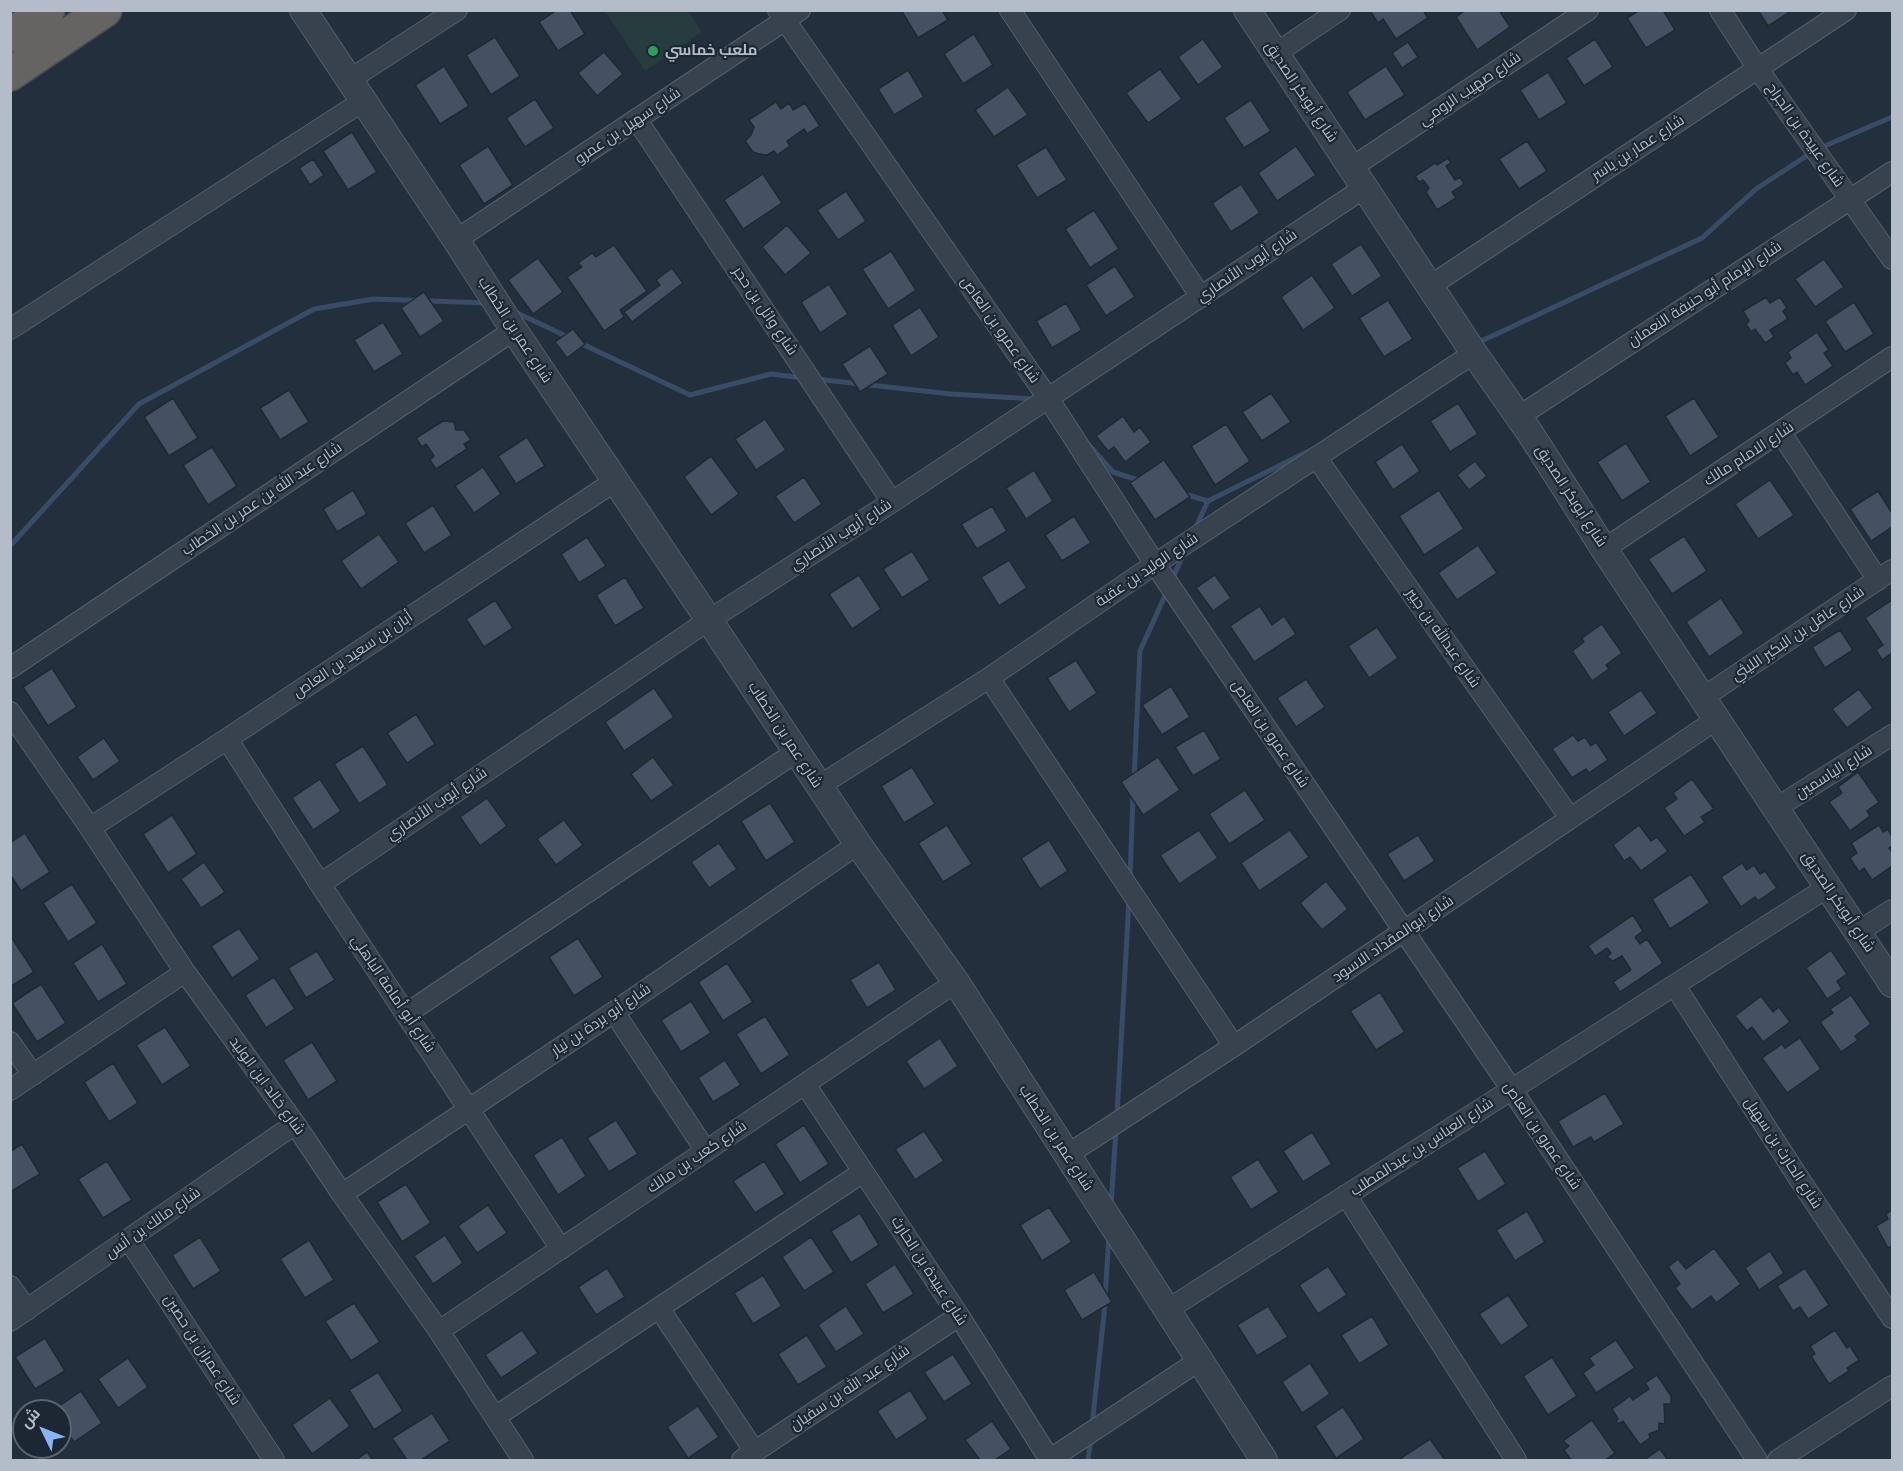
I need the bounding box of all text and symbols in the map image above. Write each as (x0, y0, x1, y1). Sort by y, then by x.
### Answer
street label: شارع أبوبكر الصديق (1261, 38, 1341, 146)
place label: ملعب خماسي (665, 42, 758, 60)
marker: ملعب خماسي (646, 44, 660, 58)
street label: شارع صهيب الرومي (1416, 48, 1524, 130)
street label: شارع عبيدة بن الجراح (1762, 79, 1848, 191)
street label: شارع سهيل بن عمرو (572, 84, 684, 168)
street label: شارع عمار بن ياسر (1588, 111, 1688, 185)
street label: شارع أيوب الأنصاري (1193, 226, 1301, 306)
street label: شارع الإمام أبو حنيفة النعمان (1625, 237, 1785, 351)
street label: شارع وائل بن حجر (729, 263, 801, 359)
street label: شارع عمرو بن العاص (956, 273, 1044, 387)
street label: شارع عمر بن الخطاب (474, 274, 556, 386)
street label: شارع الامام مالك (1700, 418, 1798, 490)
street label: شارع عبد الله بن عمر بن الخطاب (178, 439, 346, 559)
street label: شارع أبوبكر الصديق (1531, 442, 1611, 550)
street label: شارع أيوب الأنصاري (787, 496, 895, 574)
street label: شارع الوليد بن عقبة (1092, 529, 1202, 611)
street label: شارع عاقل بن البكير الليثي (1728, 583, 1868, 685)
street label: شارع عبدالله بن جبير (1402, 585, 1484, 691)
street label: أبان بن سعيد بن العاص (290, 608, 416, 702)
street label: شارع عمرو بن العاص (1227, 677, 1313, 791)
street label: شارع عمر بن الخطاب (744, 679, 826, 791)
street label: شارع الياسمين (1792, 741, 1876, 803)
street label: شارع أيوب الأنصاري (383, 764, 491, 844)
street label: شارع أبوبكر الصديق (1798, 848, 1878, 956)
street label: شارع ابوالمقداد الاسود (1329, 892, 1457, 986)
street label: شارع أبو أمامة الباهلي (347, 932, 439, 1056)
street label: شارع أبو بردة بن نيار (548, 980, 654, 1060)
street label: شارع خالد ابن الوليد (225, 1033, 309, 1139)
street label: شارع عمرو بن العاص (1499, 1079, 1585, 1193)
street label: شارع عمر بن الخطاب (1015, 1082, 1097, 1194)
street label: شارع العباس بن عبدالمطلب (1347, 1094, 1497, 1200)
street label: شارع الحارث بن سهيل (1740, 1094, 1826, 1212)
street label: شارع كعب بن مالك (644, 1117, 750, 1197)
street label: شارع مالك بن أنس (102, 1184, 204, 1262)
street label: شارع عبيدة بن الحارث (887, 1213, 971, 1329)
street label: شارع عمران بن حصين (160, 1291, 244, 1409)
street label: شارع عبد الله بن سفيان (787, 1341, 913, 1435)
north arrow (12, 1399, 72, 1459)
text: ش (16, 1404, 44, 1432)

